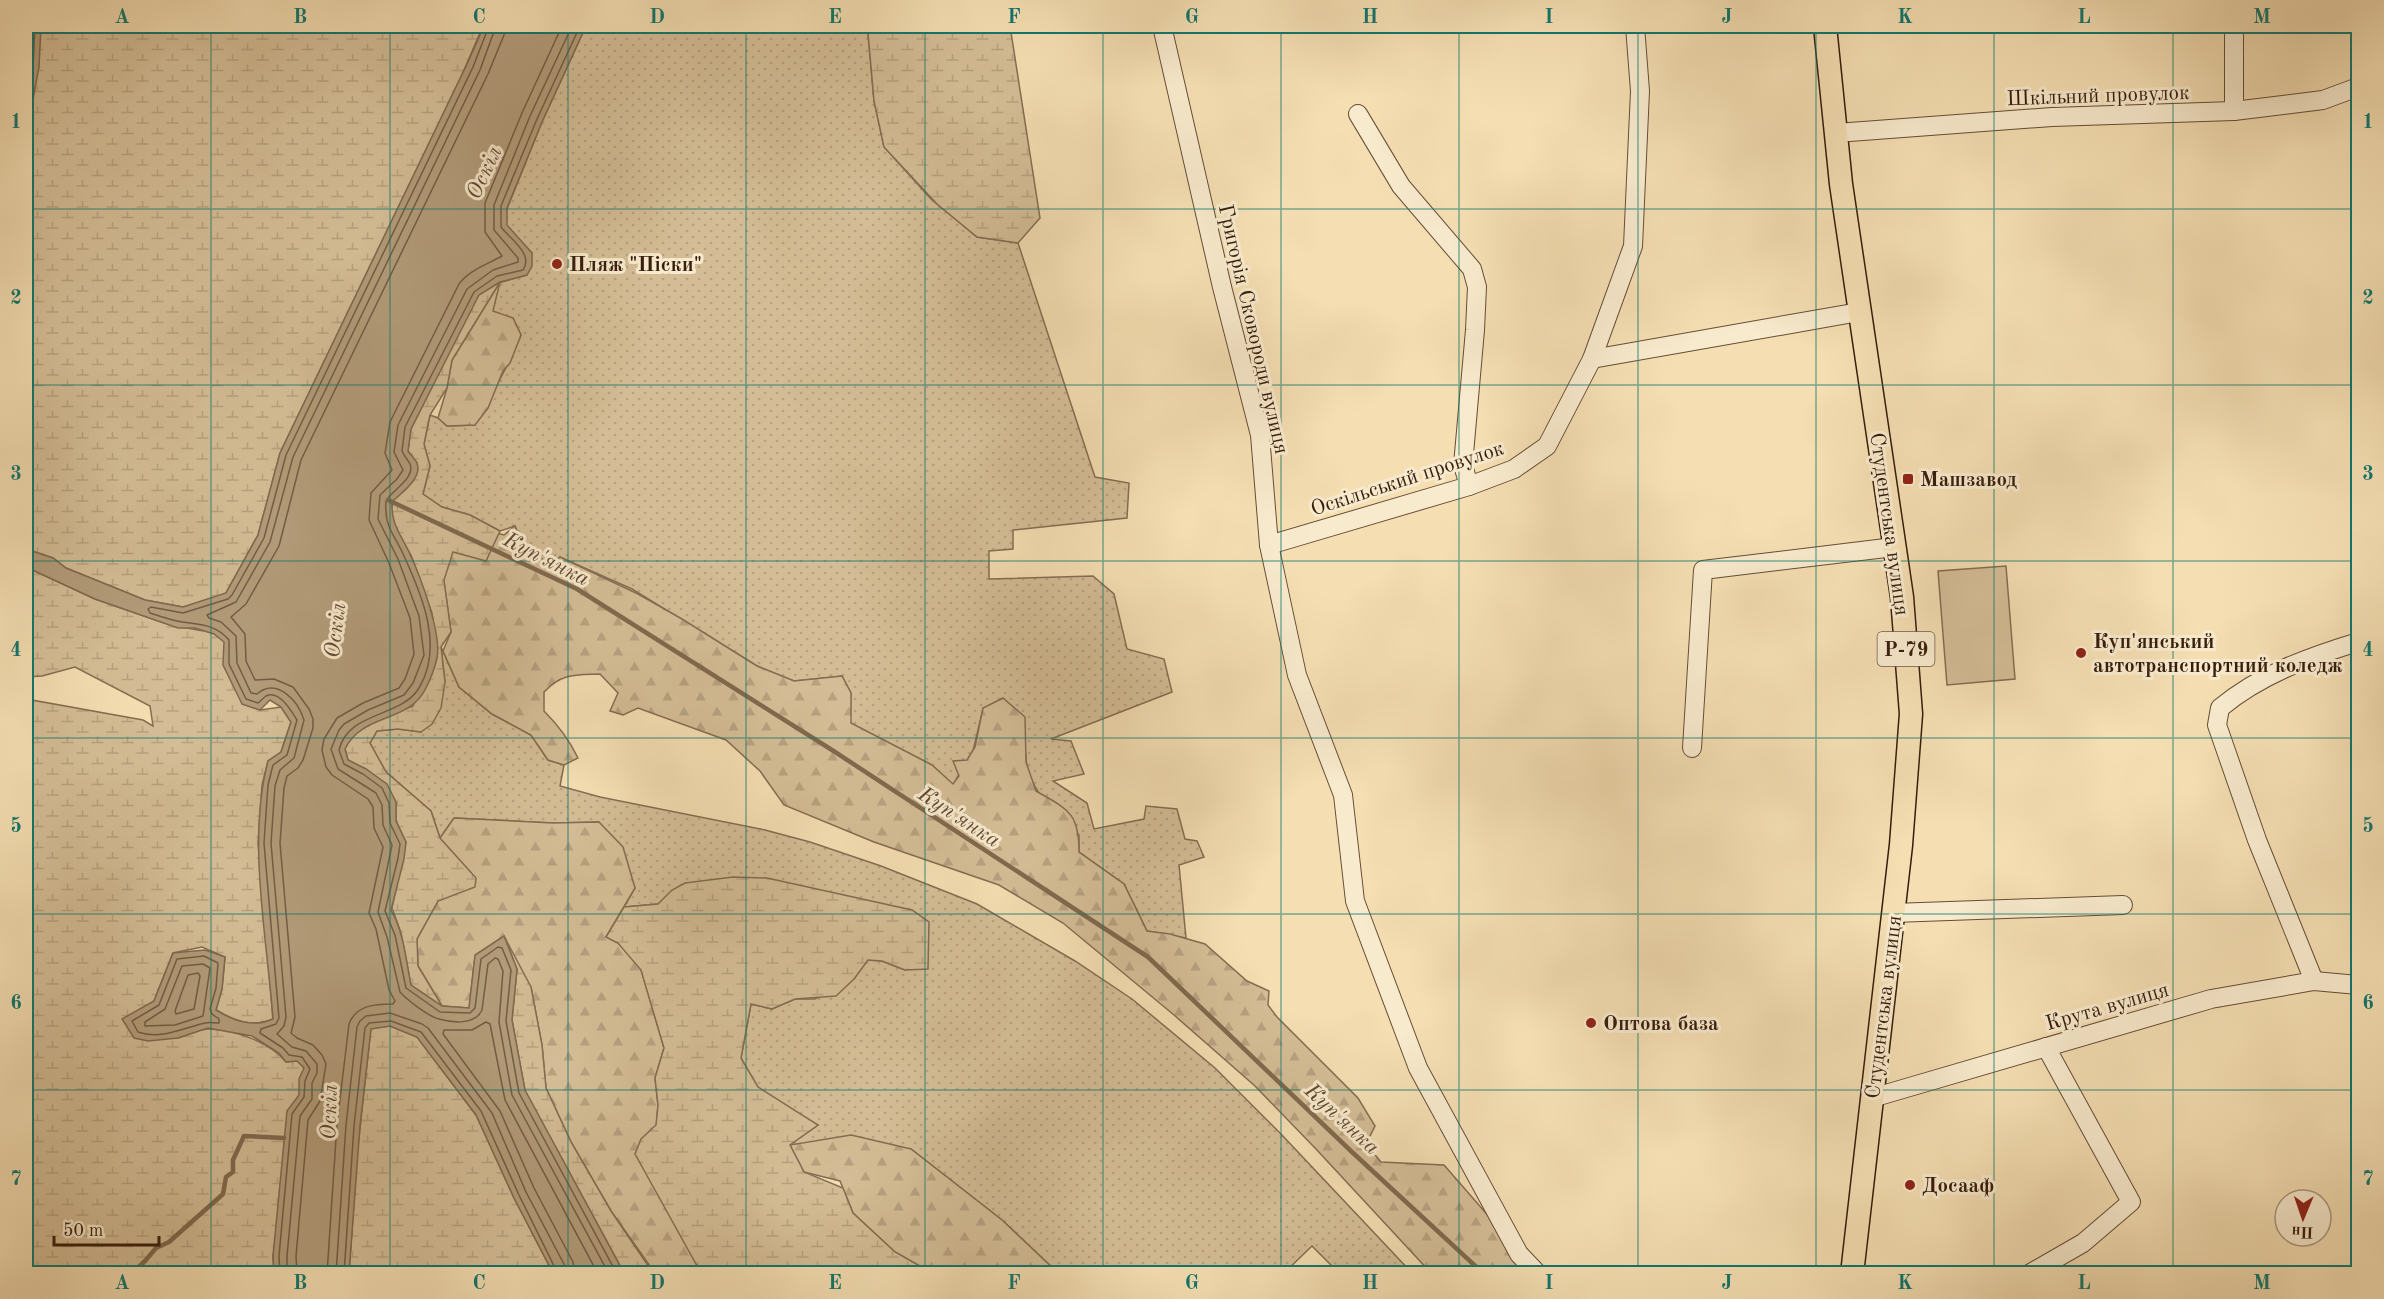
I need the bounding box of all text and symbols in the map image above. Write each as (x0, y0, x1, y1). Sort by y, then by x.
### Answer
text: A (114, 8, 130, 28)
text: B (293, 8, 307, 28)
text: C (472, 8, 486, 28)
text: D (649, 8, 665, 28)
text: E (828, 8, 842, 28)
text: F (1007, 8, 1021, 28)
text: G (1185, 8, 1199, 28)
text: H (1362, 8, 1378, 28)
text: I (1545, 8, 1553, 28)
text: J (1722, 8, 1733, 28)
text: K (1897, 8, 1913, 28)
text: L (2077, 8, 2091, 28)
text: M (2253, 8, 2271, 28)
street label: Шкільний провулок (2006, 83, 2190, 110)
text: 1 (10, 113, 22, 133)
text: 1 (2362, 113, 2374, 133)
water label: Оскіл (463, 143, 507, 203)
street label: Григорія Сковороди вулиця (1214, 202, 1292, 456)
place label: Пляж "Піски" (569, 255, 702, 276)
marker: Пляж "Піски" (550, 257, 564, 271)
text: 2 (10, 289, 22, 309)
text: 2 (2362, 289, 2374, 309)
street label: Студентська вулиця (1865, 431, 1912, 617)
street label: Оскільський провулок (1308, 438, 1507, 521)
text: 3 (10, 465, 22, 485)
text: 3 (2362, 465, 2374, 485)
place label: Машзавод (1920, 470, 2017, 491)
marker: Машзавод (1901, 472, 1915, 486)
water label: Куп'янка (499, 528, 593, 591)
water label: Оскіл (322, 601, 350, 659)
road number: Р-79 (1878, 632, 1934, 666)
place label: Куп'янський автотранспортний коледж (2093, 632, 2343, 677)
text: 4 (10, 641, 22, 661)
text: 4 (2362, 641, 2374, 661)
marker: Куп'янський автотранспортний коледж (2074, 646, 2088, 660)
water label: Куп'янка (913, 783, 1004, 852)
text: 5 (10, 816, 22, 837)
text: 5 (2362, 816, 2374, 837)
street label: Студентська вулиця (1863, 914, 1906, 1100)
street label: Крута вулиця (2043, 980, 2172, 1035)
text: 6 (10, 994, 22, 1014)
text: 6 (2362, 994, 2374, 1014)
place label: Оптова база (1603, 1014, 1719, 1035)
marker: Оптова база (1584, 1016, 1598, 1030)
water label: Куп'янка (1299, 1079, 1383, 1159)
water label: Оскіл (318, 1084, 342, 1140)
text: 7 (10, 1170, 22, 1190)
text: 7 (2362, 1170, 2374, 1190)
place label: Досааф (1922, 1176, 1994, 1197)
marker: Досааф (1903, 1178, 1917, 1192)
north arrow (2273, 1188, 2333, 1248)
scale bar (54, 1209, 159, 1247)
text: 50 m (63, 1222, 103, 1240)
text: Пн (2291, 1223, 2314, 1239)
text: A (114, 1274, 130, 1294)
text: B (293, 1274, 307, 1294)
text: C (472, 1274, 486, 1294)
text: D (649, 1274, 665, 1294)
text: E (828, 1274, 842, 1294)
text: F (1007, 1274, 1021, 1294)
text: G (1185, 1274, 1199, 1294)
text: H (1362, 1274, 1378, 1294)
text: I (1545, 1274, 1553, 1294)
text: J (1722, 1274, 1733, 1294)
text: K (1897, 1274, 1913, 1294)
text: L (2077, 1274, 2091, 1294)
text: M (2253, 1274, 2271, 1294)

